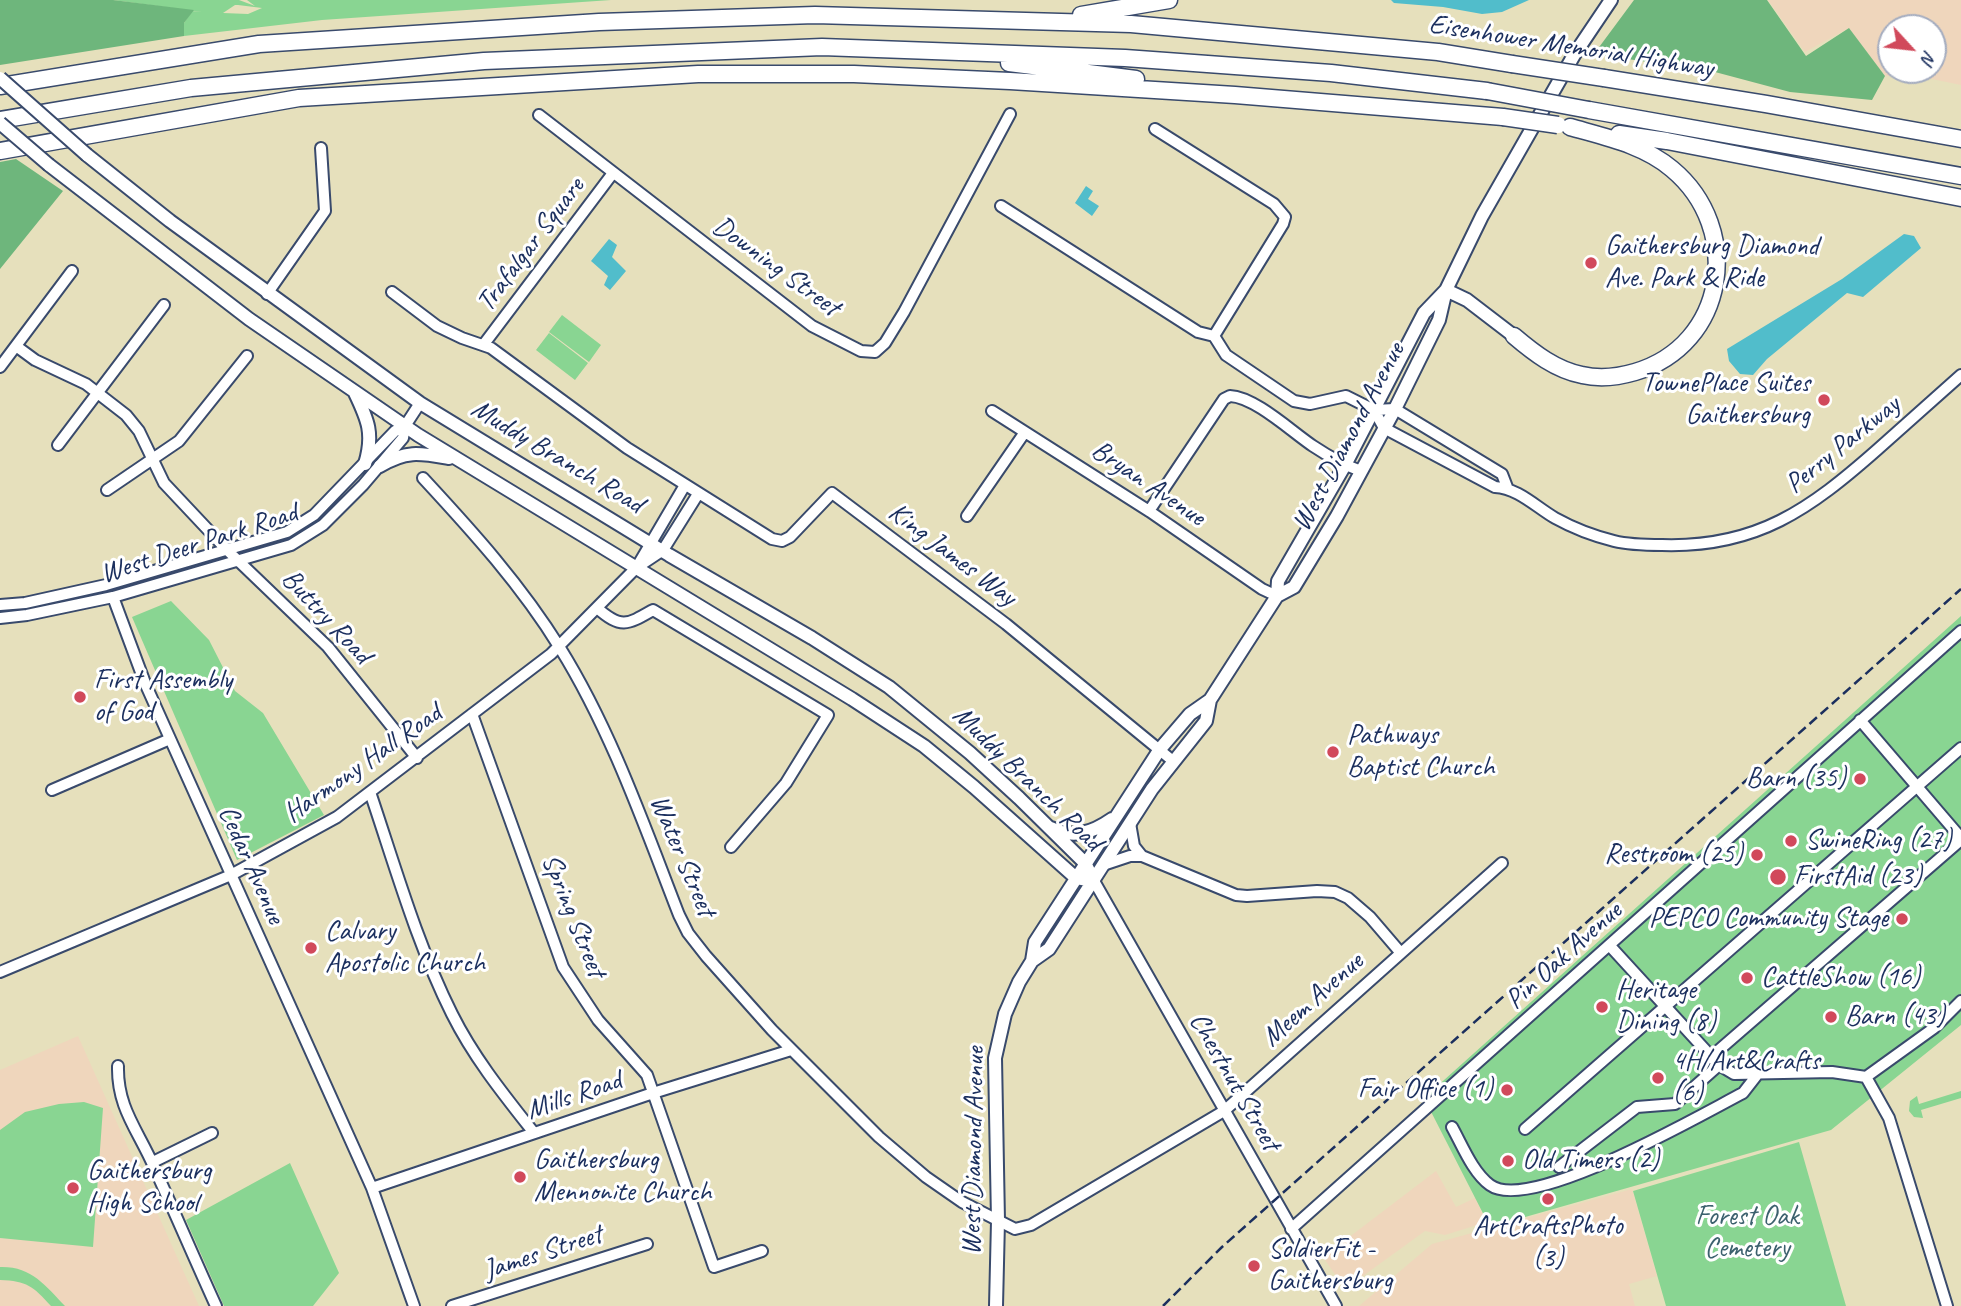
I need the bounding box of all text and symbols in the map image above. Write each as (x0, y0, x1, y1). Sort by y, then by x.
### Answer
street label: Eisenhower Memorial Highway (1426, 8, 1716, 86)
north arrow (1877, 14, 1947, 84)
text: N (1916, 47, 1942, 68)
street label: Trafalgar Square (470, 171, 592, 319)
street label: Downing Street (706, 210, 846, 324)
place label: Gaithersburg Diamond Ave. Park & Ride (1605, 230, 1818, 296)
marker: Gaithersburg Diamond Ave. Park & Ride (1583, 255, 1599, 271)
street label: West Diamond Avenue (1285, 337, 1413, 537)
place label: TownePlace Suites Gaithersburg (1642, 367, 1810, 433)
street label: Perry Parkway (1779, 389, 1907, 501)
street label: Muddy Branch Road (465, 392, 649, 522)
marker: TownePlace Suites Gaithersburg (1816, 392, 1832, 408)
street label: Bryan Avenue (1085, 434, 1211, 534)
street label: West Deer Park Road (96, 496, 302, 592)
street label: King James Way (881, 496, 1023, 614)
street label: Buttry Road (274, 563, 378, 671)
place label: First Assembly of God (94, 664, 232, 730)
marker: First Assembly of God (72, 689, 88, 705)
street label: Harmony Hall Road (278, 697, 448, 831)
street label: Muddy Branch Road (945, 699, 1109, 859)
place label: Pathways Baptist Church (1347, 719, 1495, 785)
marker: Pathways Baptist Church (1325, 744, 1341, 760)
place label: Barn (35) (1746, 762, 1846, 796)
marker: Barn (35) (1852, 771, 1868, 787)
street label: Water Street (641, 790, 723, 922)
street label: Cedar Avenue (210, 801, 292, 929)
place label: SwineRing (27) (1805, 824, 1952, 858)
marker: SwineRing (27) (1783, 833, 1799, 849)
place label: Restroom (25) (1604, 838, 1743, 872)
marker: Restroom (25) (1749, 847, 1765, 863)
street label: Spring Street (533, 850, 613, 982)
place label: FirstAid (23) (1794, 860, 1922, 894)
marker: FirstAid (23) (1768, 867, 1788, 887)
street label: Pin Oak Avenue (1499, 895, 1629, 1017)
place label: PEPCO Community Stage (1649, 902, 1888, 936)
marker: PEPCO Community Stage (1894, 911, 1910, 927)
place label: Calvary Apostolic Church (325, 915, 485, 981)
marker: Calvary Apostolic Church (303, 940, 319, 956)
street label: Meem Avenue (1255, 946, 1371, 1054)
place label: CattleShow (16) (1761, 961, 1920, 995)
marker: CattleShow (16) (1739, 970, 1755, 986)
place label: Heritage Dining (8) (1616, 974, 1716, 1040)
marker: Heritage Dining (8) (1594, 999, 1610, 1015)
place label: Barn (43) (1845, 1000, 1945, 1034)
street label: Chestnut Street (1181, 1007, 1287, 1157)
marker: Barn (43) (1823, 1009, 1839, 1025)
place label: 4H/Art&Crafts (6) (1672, 1045, 1820, 1111)
street label: West Diamond Avenue (955, 1046, 993, 1256)
street label: Mills Road (522, 1064, 626, 1128)
marker: 4H/Art&Crafts (6) (1650, 1070, 1666, 1086)
place label: Fair Office (1) (1358, 1073, 1493, 1107)
marker: Fair Office (1) (1499, 1082, 1515, 1098)
place label: Gaithersburg Mennonite Church (534, 1144, 711, 1210)
place label: Old Timers (2) (1522, 1144, 1659, 1178)
marker: Old Timers (2) (1500, 1153, 1516, 1169)
place label: Gaithersburg High School (87, 1155, 211, 1221)
marker: Gaithersburg Mennonite Church (512, 1169, 528, 1185)
marker: Gaithersburg High School (65, 1180, 81, 1196)
marker: ArtCraftsPhoto (3) (1540, 1191, 1556, 1207)
park label: Forest Oak Cemetery (1695, 1200, 1799, 1266)
place label: ArtCraftsPhoto (3) (1473, 1210, 1623, 1276)
street label: James Street (480, 1218, 606, 1288)
place label: SoldierFit - Gaithersburg (1268, 1233, 1392, 1299)
marker: SoldierFit - Gaithersburg (1246, 1258, 1262, 1274)

